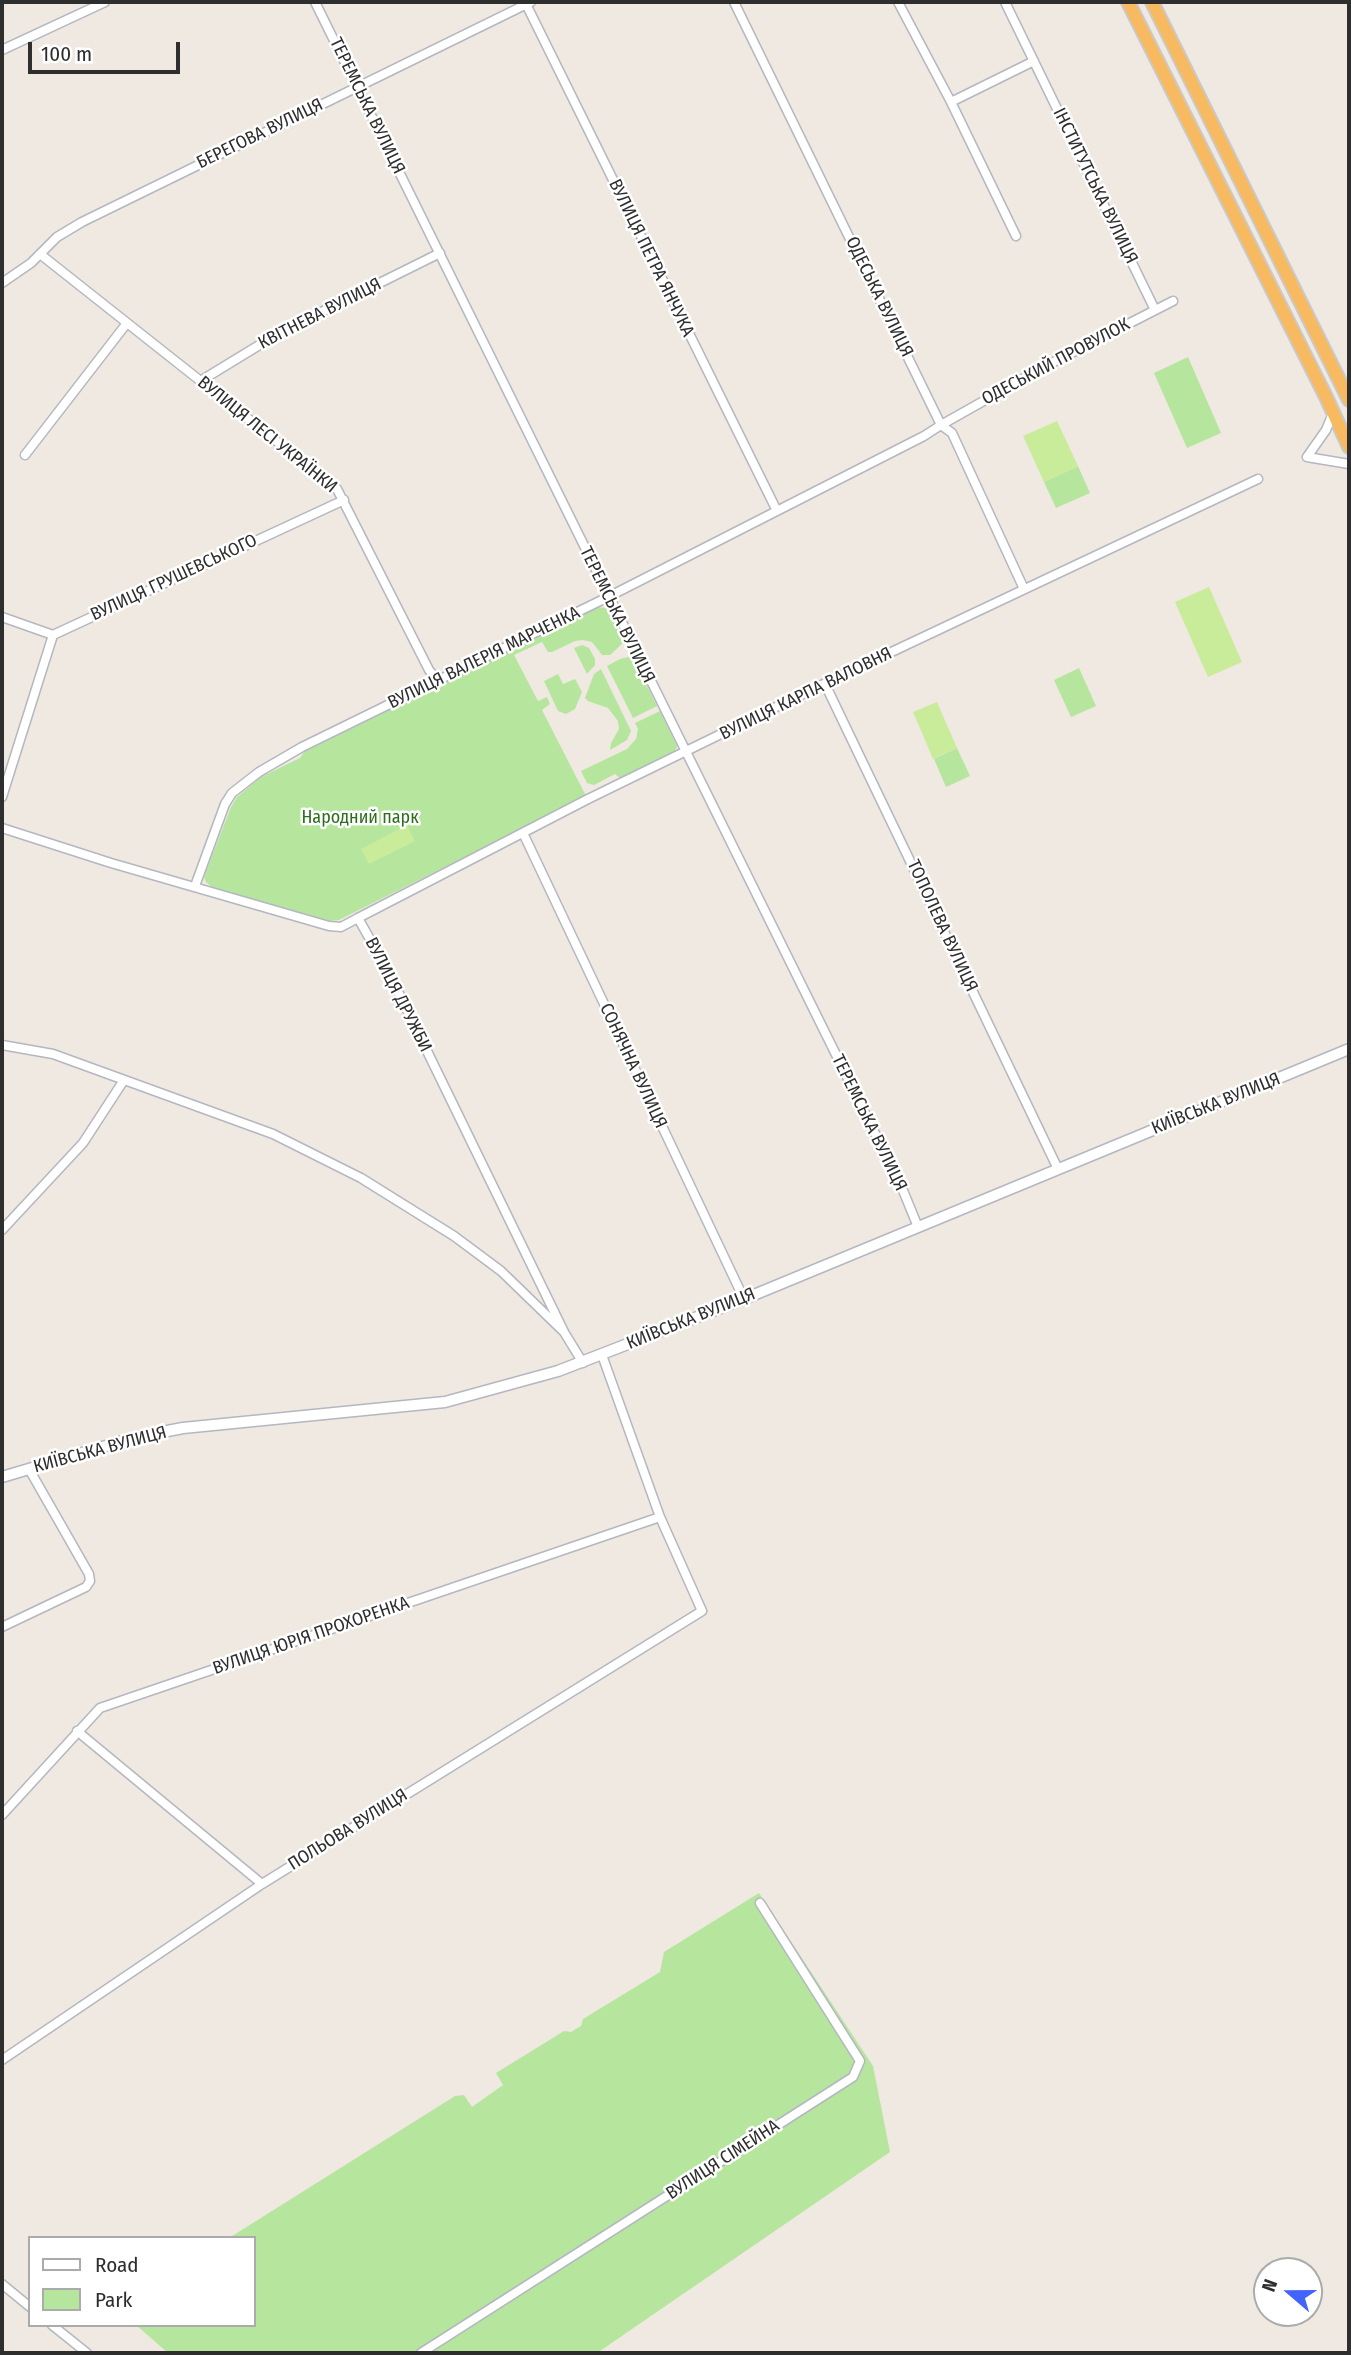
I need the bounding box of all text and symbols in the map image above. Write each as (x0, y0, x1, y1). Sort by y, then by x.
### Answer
scale bar (32, 28, 184, 72)
street label: ТЕРЕМСЬКА ВУЛИЦЯ (325, 34, 409, 178)
text: 100 m (41, 41, 92, 67)
street label: БЕРЕГОВА ВУЛИЦЯ (193, 94, 327, 174)
street label: ІНСТИТУТСЬКА ВУЛИЦЯ (1048, 105, 1142, 267)
street label: ВУЛИЦЯ ПЕТРА ЯНЧУКА (604, 176, 698, 340)
street label: ОДЕСЬКА ВУЛИЦЯ (841, 233, 917, 361)
street label: КВІТНЕВА ВУЛИЦЯ (255, 274, 385, 354)
street label: ОДЕСЬКИЙ ПРОВУЛОК (978, 314, 1134, 410)
street label: ВУЛИЦЯ ЛЕСІ УКРАЇНКИ (193, 372, 341, 498)
street label: ВУЛИЦЯ ГРУШЕВСЬКОГО (87, 530, 261, 626)
street label: ТЕРЕМСЬКА ВУЛИЦЯ (575, 543, 659, 687)
street label: ВУЛИЦЯ ВАЛЕРІЯ МАРЧЕНКА (385, 602, 583, 714)
street label: ВУЛИЦЯ КАРПА ВАЛОВНЯ (716, 643, 896, 745)
park label: Народний парк (301, 807, 419, 829)
street label: ТОПОЛЕВА ВУЛИЦЯ (902, 856, 982, 996)
street label: ВУЛИЦЯ ДРУЖБИ (360, 934, 436, 1056)
street label: СОНЯЧНА ВУЛИЦЯ (595, 1000, 671, 1132)
street label: ТЕРЕМСЬКА ВУЛИЦЯ (827, 1051, 911, 1195)
street label: КИЇВСЬКА ВУЛИЦЯ (1148, 1068, 1284, 1140)
street label: КИЇВСЬКА ВУЛИЦЯ (623, 1283, 759, 1355)
street label: КИЇВСЬКА ВУЛИЦЯ (31, 1422, 169, 1478)
street label: ВУЛИЦЯ ЮРІЯ ПРОХОРЕНКА (210, 1592, 412, 1680)
street label: ПОЛЬОВА ВУЛИЦЯ (284, 1785, 412, 1875)
street label: ВУЛИЦЯ СІМЕЙНА (662, 2115, 784, 2205)
legend (28, 2236, 256, 2327)
text: Road (95, 2252, 139, 2278)
north arrow (1253, 2257, 1323, 2327)
text: N (1257, 2276, 1282, 2295)
text: Park (95, 2287, 132, 2313)

